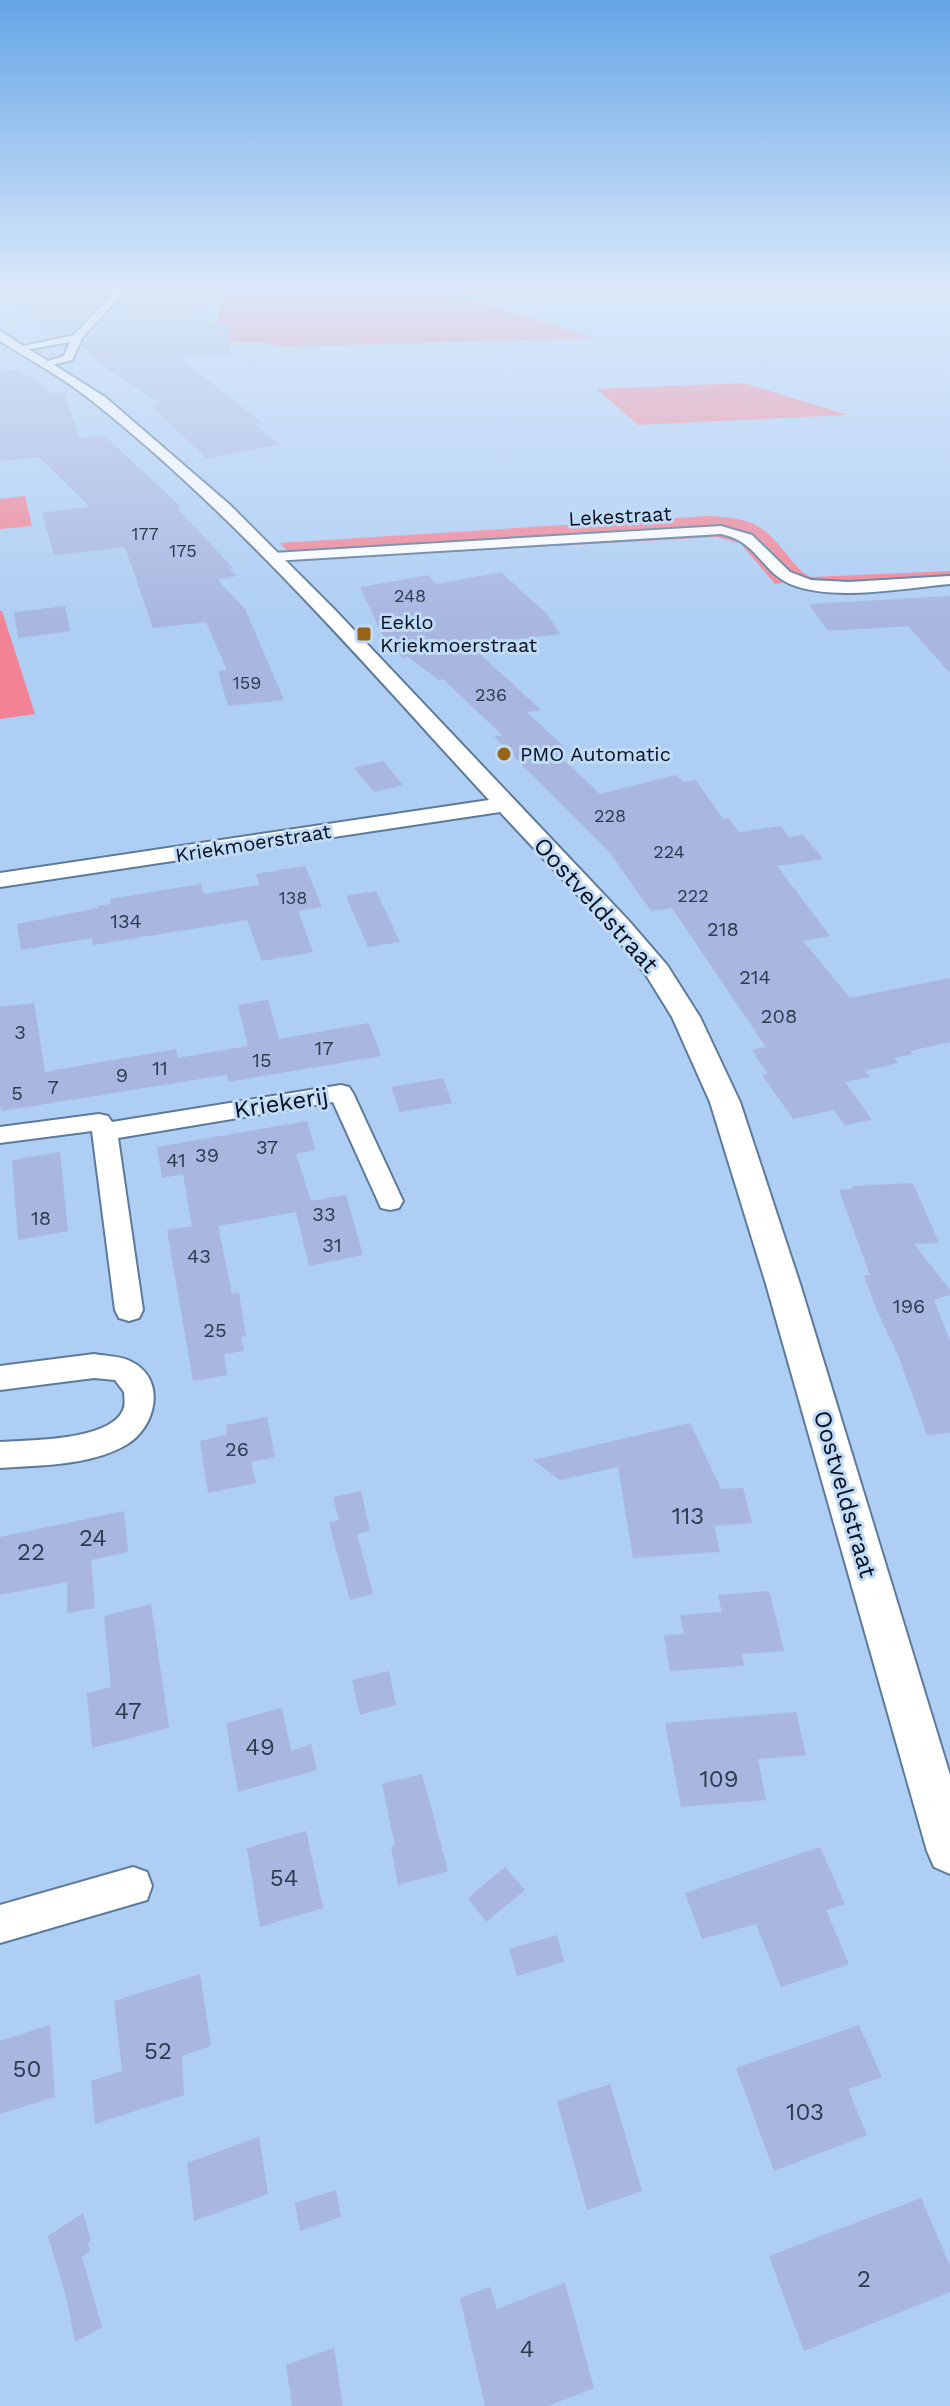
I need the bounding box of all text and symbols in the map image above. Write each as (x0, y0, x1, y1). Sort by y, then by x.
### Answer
street label: Lekestraat (568, 501, 673, 531)
house number: 177 (131, 523, 159, 544)
house number: 175 (169, 540, 197, 561)
house number: 248 (394, 585, 426, 606)
place label: Eeklo Kriekmoerstraat (380, 610, 538, 657)
marker: Eeklo Kriekmoerstraat (355, 625, 373, 643)
house number: 159 (233, 672, 261, 693)
house number: 236 (475, 684, 507, 705)
place label: PMO Automatic (520, 742, 671, 766)
marker: PMO Automatic (495, 745, 513, 763)
house number: 228 (594, 805, 626, 826)
street label: Kriekmoerstraat (173, 819, 333, 867)
street label: Oostveldstraat (528, 831, 664, 979)
house number: 224 (653, 841, 685, 862)
house number: 222 (677, 885, 709, 906)
house number: 138 (279, 887, 307, 908)
house number: 134 (110, 909, 142, 933)
house number: 218 (707, 917, 739, 941)
house number: 214 (739, 965, 771, 989)
house number: 208 (761, 1004, 797, 1028)
house number: 3 (14, 1020, 26, 1044)
house number: 17 (314, 1036, 334, 1060)
house number: 15 (252, 1048, 272, 1072)
house number: 11 (152, 1056, 168, 1080)
house number: 9 (116, 1063, 128, 1087)
house number: 7 (47, 1075, 59, 1099)
house number: 5 (11, 1081, 23, 1105)
street label: Kriekerij (232, 1082, 330, 1124)
house number: 37 (256, 1135, 278, 1159)
house number: 39 (195, 1143, 219, 1167)
house number: 41 (166, 1148, 186, 1172)
house number: 33 (312, 1202, 336, 1226)
house number: 18 (31, 1206, 51, 1230)
house number: 31 (322, 1233, 342, 1257)
house number: 43 (187, 1244, 211, 1268)
house number: 196 (893, 1294, 925, 1318)
house number: 25 (203, 1318, 227, 1342)
street label: Oostveldstraat (808, 1407, 882, 1581)
house number: 26 (225, 1437, 249, 1461)
house number: 113 (672, 1502, 704, 1530)
house number: 24 (79, 1524, 107, 1552)
house number: 22 (17, 1538, 45, 1566)
house number: 47 (115, 1697, 141, 1725)
house number: 49 (245, 1733, 275, 1761)
house number: 109 (699, 1765, 739, 1793)
house number: 54 (270, 1864, 298, 1892)
house number: 52 (144, 2037, 172, 2065)
house number: 50 (13, 2055, 41, 2083)
house number: 103 (786, 2098, 824, 2126)
house number: 2 (857, 2265, 871, 2293)
house number: 4 (520, 2335, 534, 2363)

